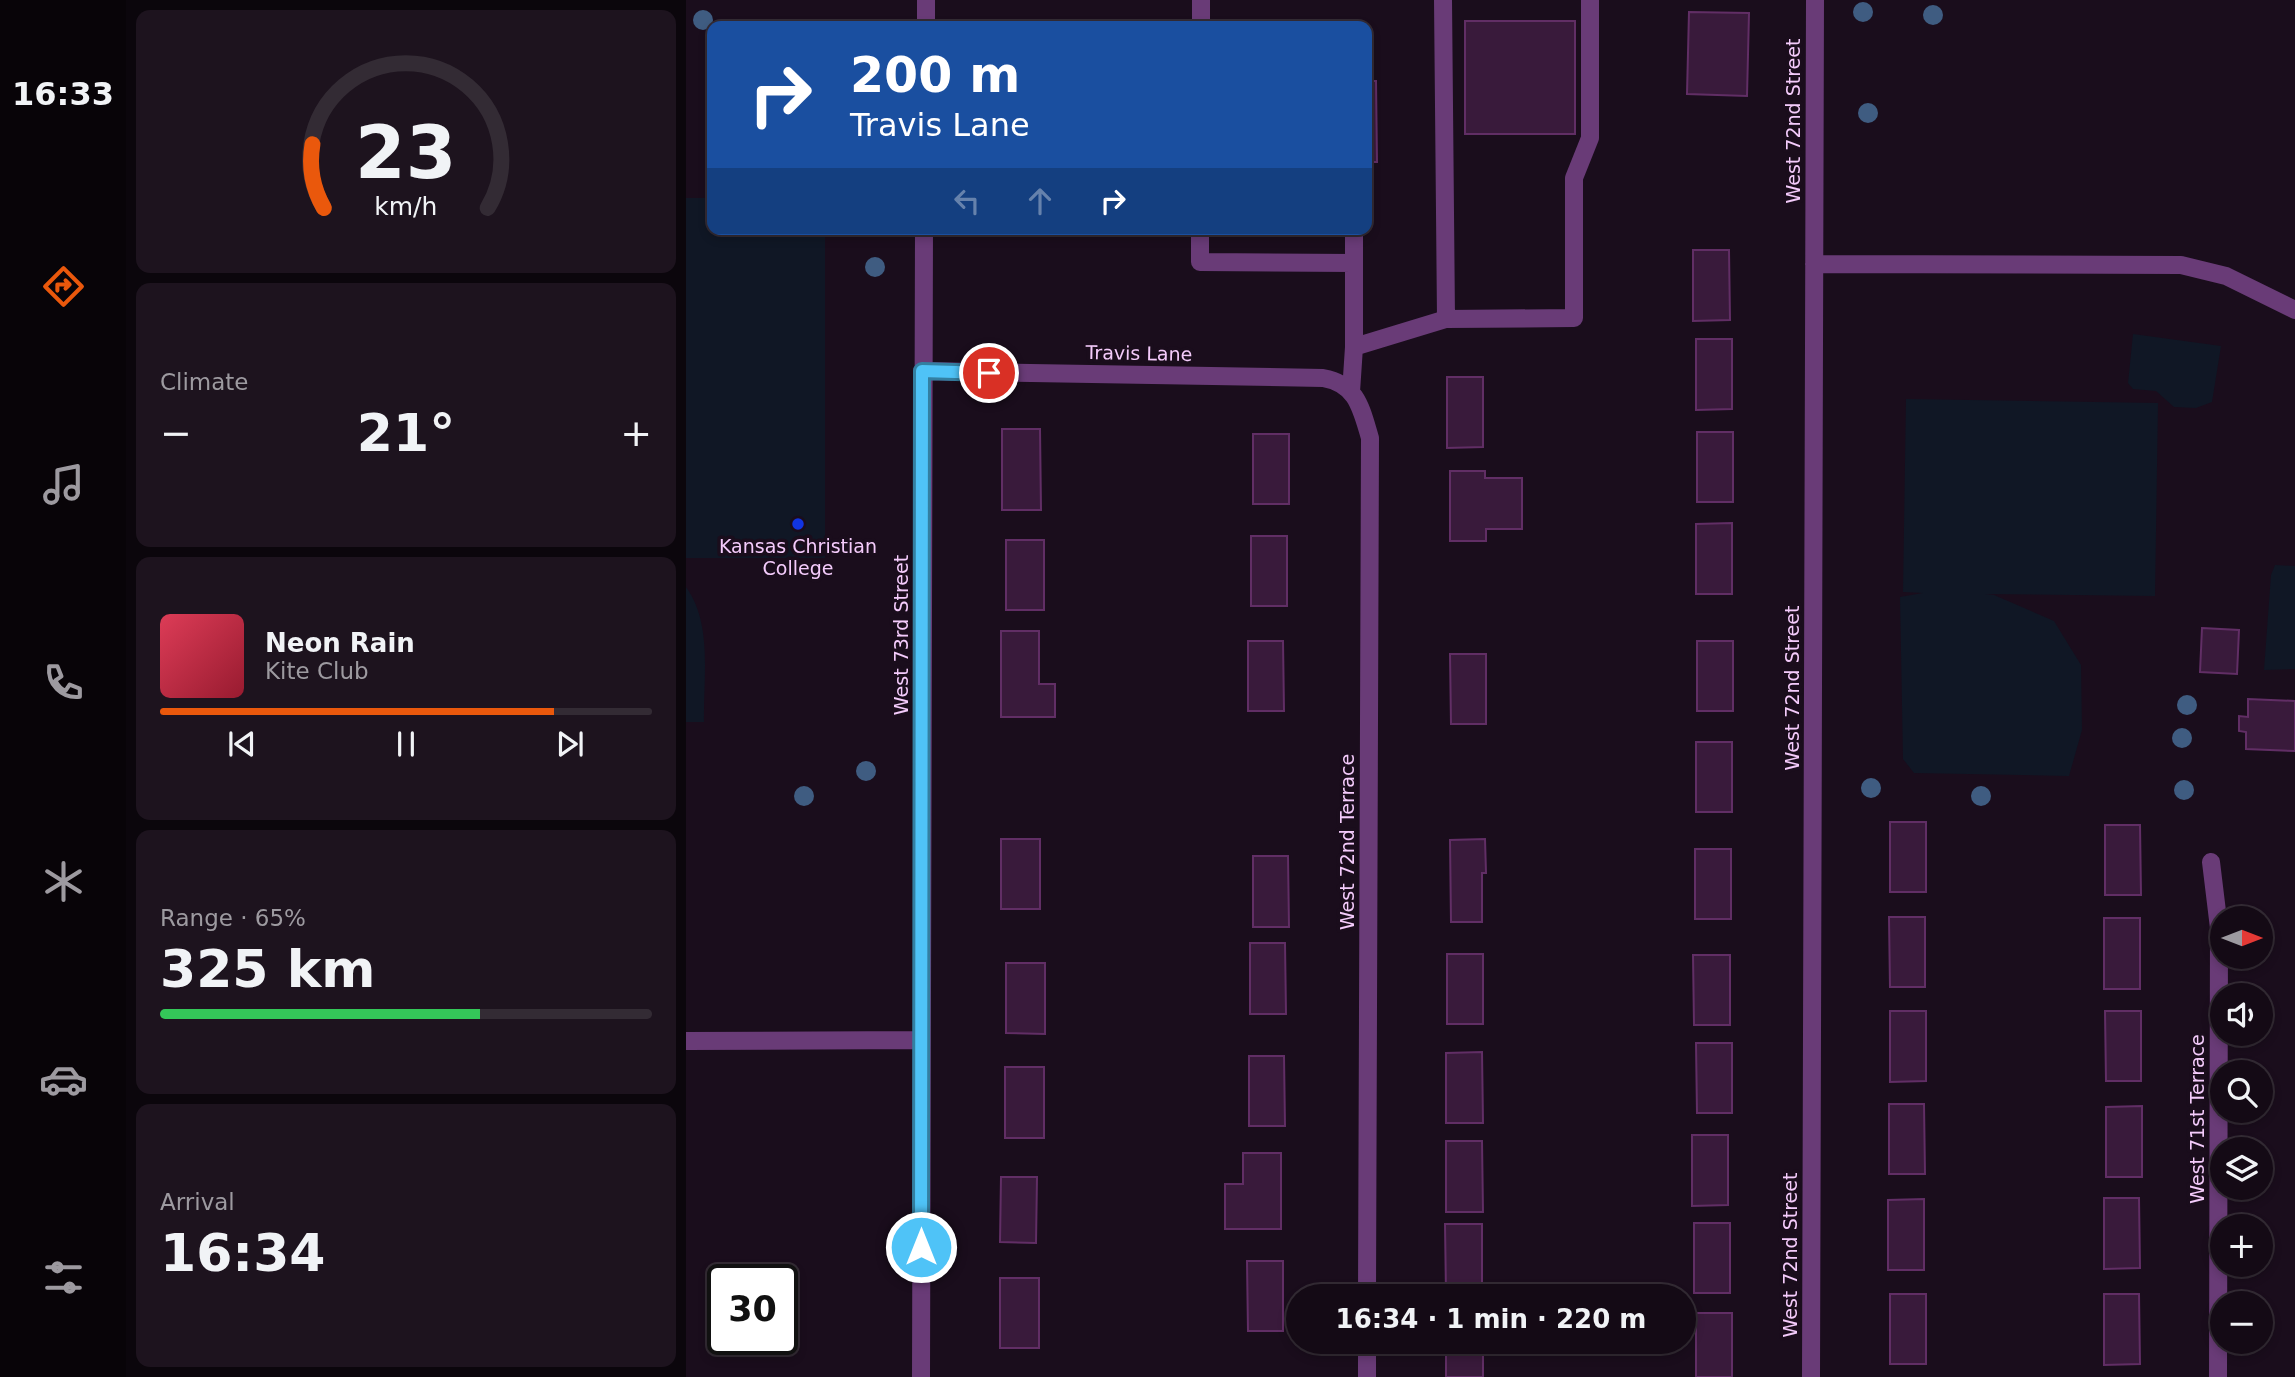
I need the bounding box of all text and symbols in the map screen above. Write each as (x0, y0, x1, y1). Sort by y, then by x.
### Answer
street label: West 72nd Street (1782, 39, 1804, 203)
text: 200 m (850, 47, 1020, 104)
icon: right (735, 49, 826, 140)
text: 16:33 (12, 75, 114, 113)
text: Travis Lane (850, 106, 1030, 144)
text: 23 (355, 110, 457, 195)
icon: left (948, 182, 986, 220)
icon: ahead (1021, 182, 1059, 220)
icon: right (1094, 182, 1132, 220)
text: km/h (374, 192, 438, 221)
icon: directions (39, 262, 88, 311)
street label: Travis Lane (1084, 341, 1193, 365)
pin (959, 343, 1019, 403)
icon: arrive (970, 354, 1008, 392)
text: Climate (160, 369, 249, 395)
text: 21° (357, 403, 455, 463)
text: − (160, 411, 192, 455)
text: + (620, 411, 652, 455)
icon: music (39, 460, 88, 509)
marker: Kansas Christian College (790, 516, 806, 532)
place label: Kansas Christian College (719, 535, 877, 579)
street label: West 73rd Street (890, 555, 912, 715)
street label: West 72nd Street (1781, 606, 1803, 770)
text: Neon Rain (265, 628, 415, 658)
icon: phone (39, 658, 88, 707)
text: Kite Club (265, 658, 369, 684)
icon: previous (223, 725, 261, 763)
icon: pause (387, 725, 425, 763)
icon: next (551, 725, 589, 763)
street label: West 72nd Terrace (1336, 754, 1358, 930)
icon: climate (39, 857, 88, 906)
text: Range · 65% (160, 905, 306, 931)
north arrow (2210, 906, 2273, 970)
map controls (2210, 906, 2273, 1354)
text: 325 km (160, 939, 375, 999)
button: sound (2210, 983, 2273, 1046)
street label: West 71st Terrace (2186, 1034, 2208, 1204)
icon: car (39, 1055, 88, 1104)
button: search (2210, 1060, 2273, 1123)
button: layers (2210, 1137, 2273, 1200)
street label: West 72nd Street (1779, 1173, 1801, 1337)
text: Arrival (160, 1189, 235, 1215)
position arrow (884, 1210, 958, 1284)
button: + (2210, 1214, 2273, 1277)
text: 16:34 (160, 1223, 326, 1283)
icon: filters (39, 1253, 88, 1302)
speed limit sign: 30 (707, 1264, 798, 1355)
button: − (2210, 1291, 2273, 1354)
text: 16:34 · 1 min · 220 m (1336, 1304, 1646, 1334)

